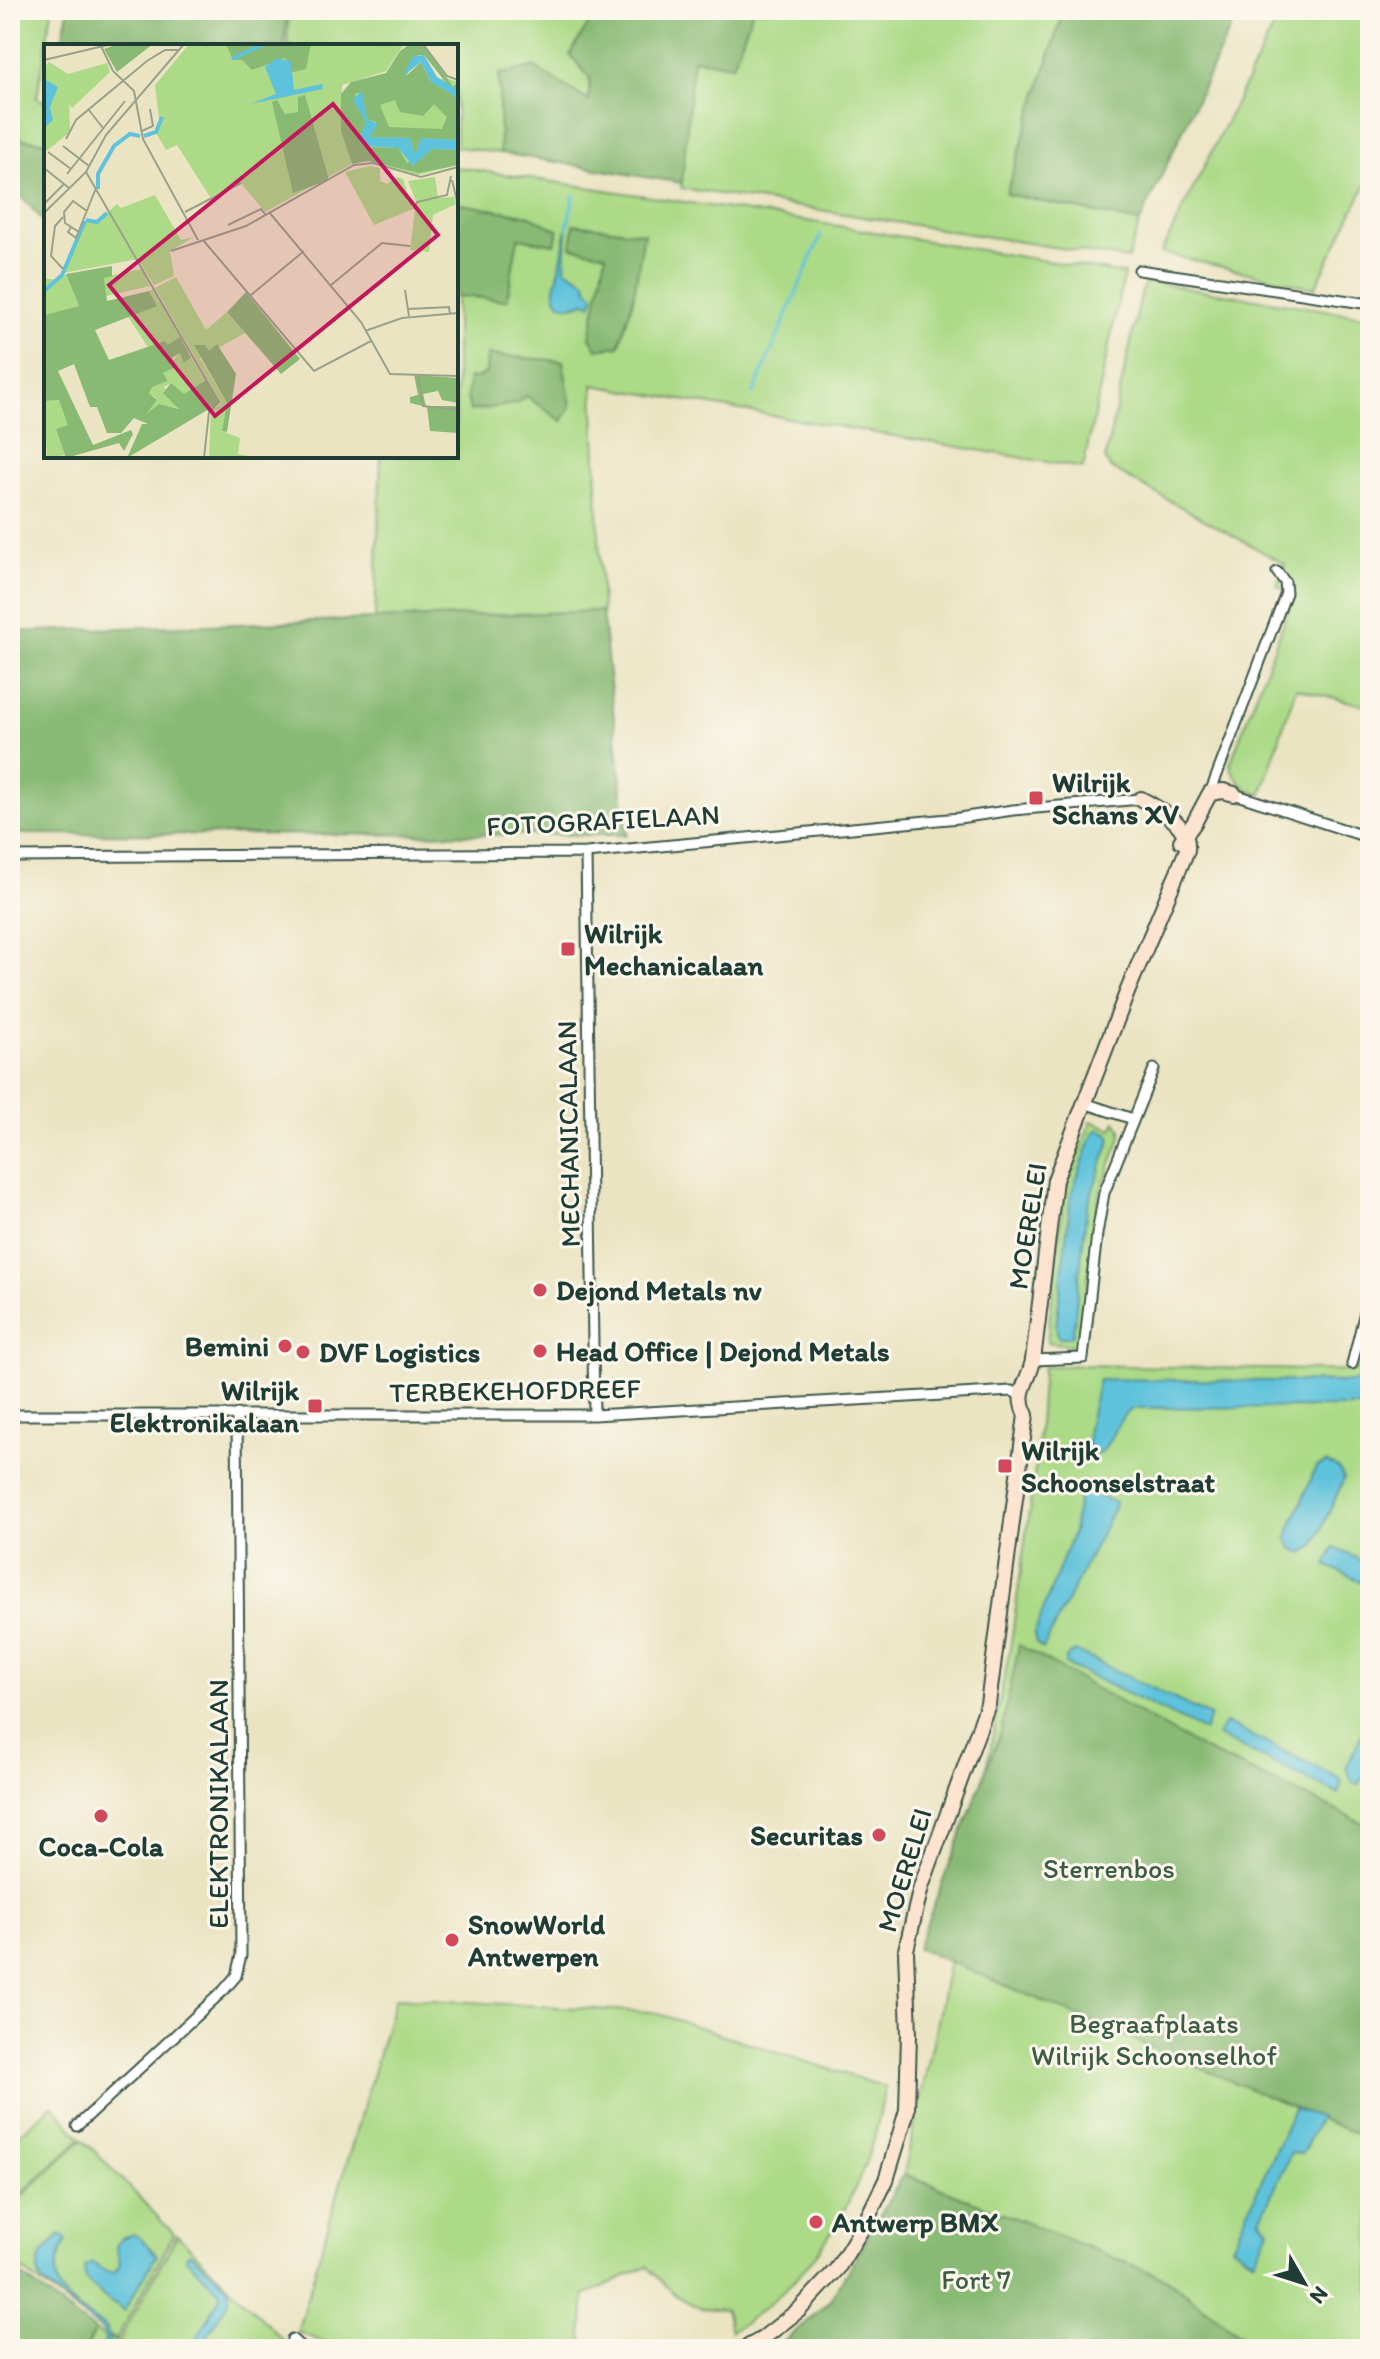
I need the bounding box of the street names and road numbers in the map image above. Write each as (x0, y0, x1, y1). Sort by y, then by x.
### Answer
street label: FOTOGRAFIELAAN (485, 797, 721, 843)
street label: MECHANICALAAN (549, 1020, 587, 1248)
street label: MOERELEI (1000, 1160, 1054, 1292)
street label: TERBEKEHOFDREEF (389, 1371, 642, 1409)
street label: ELEKTRONIKALAAN (201, 1679, 235, 1929)
street label: MOERELEI (869, 1804, 939, 1936)

